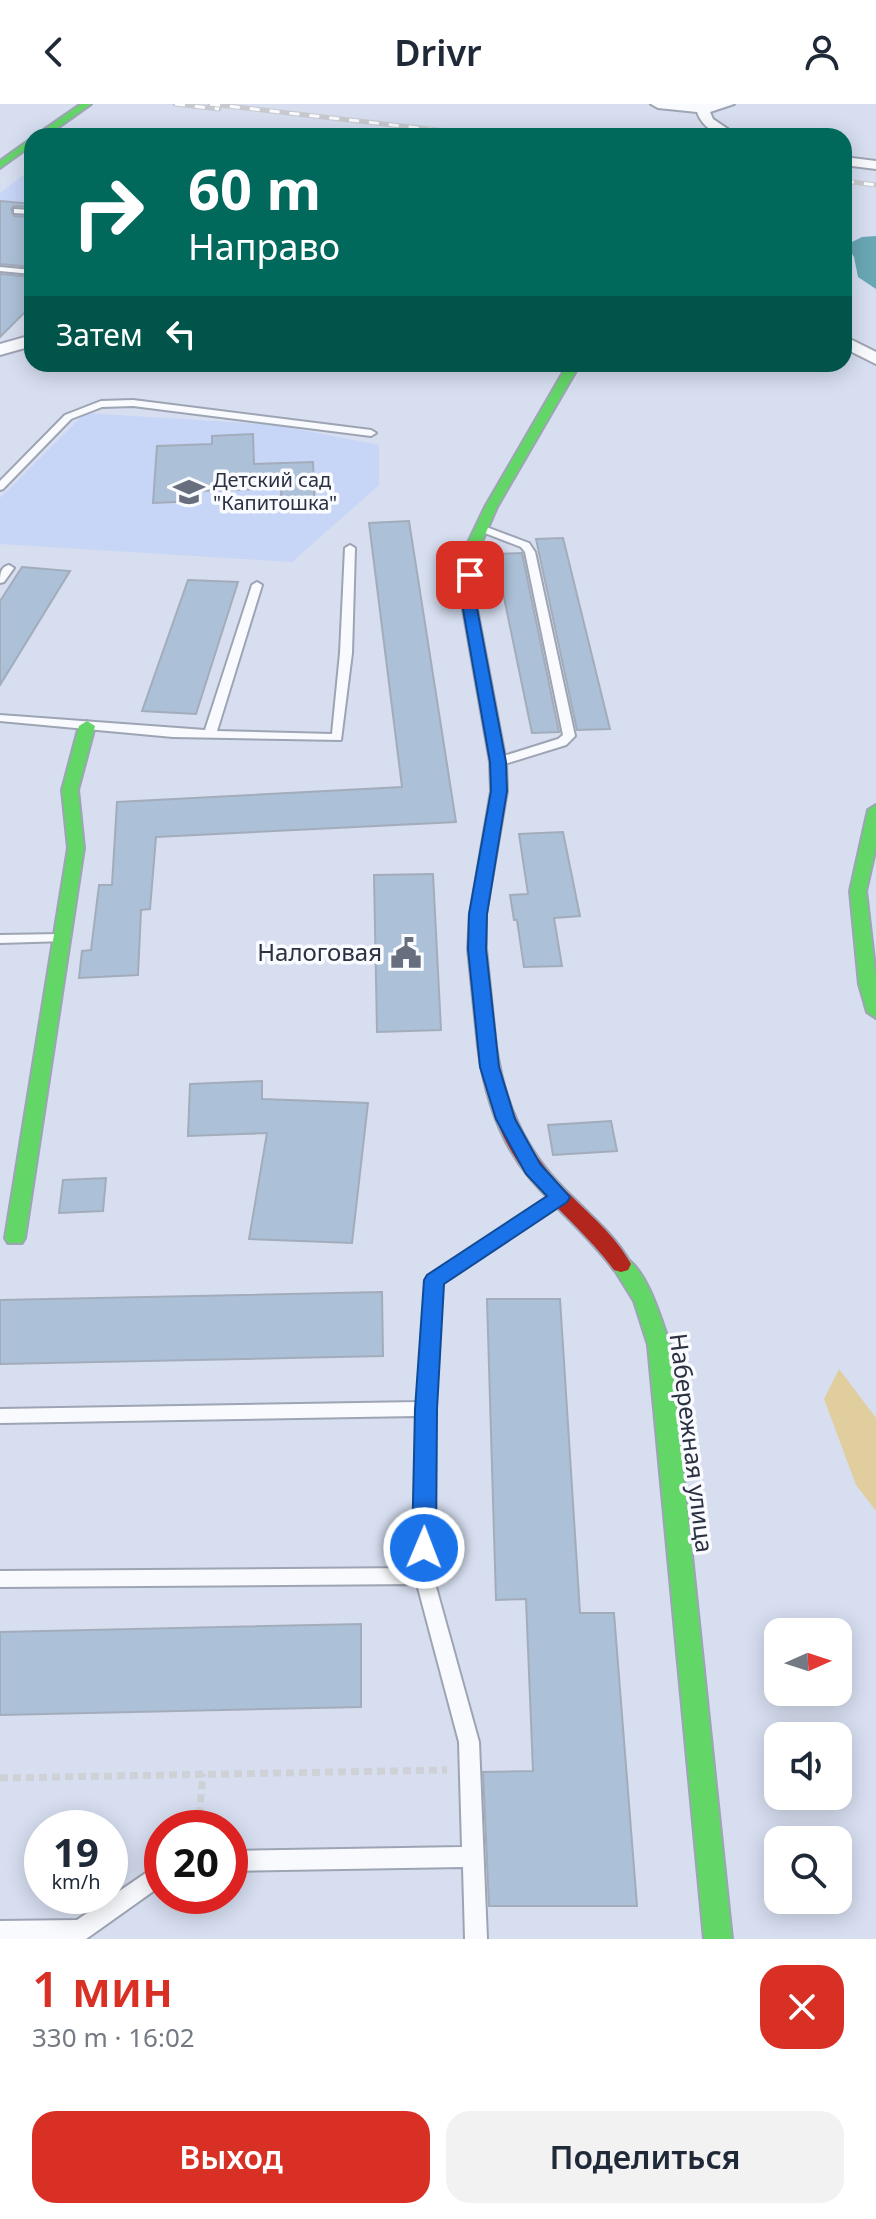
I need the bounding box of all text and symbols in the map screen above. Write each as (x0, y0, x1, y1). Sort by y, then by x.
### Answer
text: Drivr (394, 28, 482, 77)
icon: back (32, 30, 76, 74)
icon: person (800, 30, 844, 74)
text: 60 m (188, 150, 321, 226)
icon: right (56, 160, 160, 264)
text: Направо (188, 222, 340, 271)
icon: left (159, 312, 203, 356)
text: Затем (56, 314, 143, 355)
place label: Детский сад "Капитошка" (213, 466, 337, 516)
school or university icon: Детский сад "Капитошка" (172, 475, 206, 509)
pin (436, 541, 504, 609)
icon: arrive (448, 553, 492, 597)
place label: Налоговая (257, 935, 382, 968)
public building icon: Налоговая (389, 936, 423, 970)
street label: Набережная улица (663, 1331, 722, 1554)
position arrow (382, 1506, 466, 1590)
north arrow (764, 1618, 852, 1706)
map controls (764, 1618, 852, 1914)
button: sound (764, 1722, 852, 1810)
speed limit sign: 20 (144, 1810, 248, 1914)
text: 19 (53, 1824, 99, 1879)
button: search (764, 1826, 852, 1914)
text: km/h (51, 1868, 101, 1895)
text: 1 мин (32, 1956, 173, 2021)
button: close (760, 1965, 844, 2049)
text: 330 m · 16:02 (32, 2019, 195, 2055)
button: Выход (32, 2111, 430, 2203)
button: Поделиться (446, 2111, 844, 2203)

